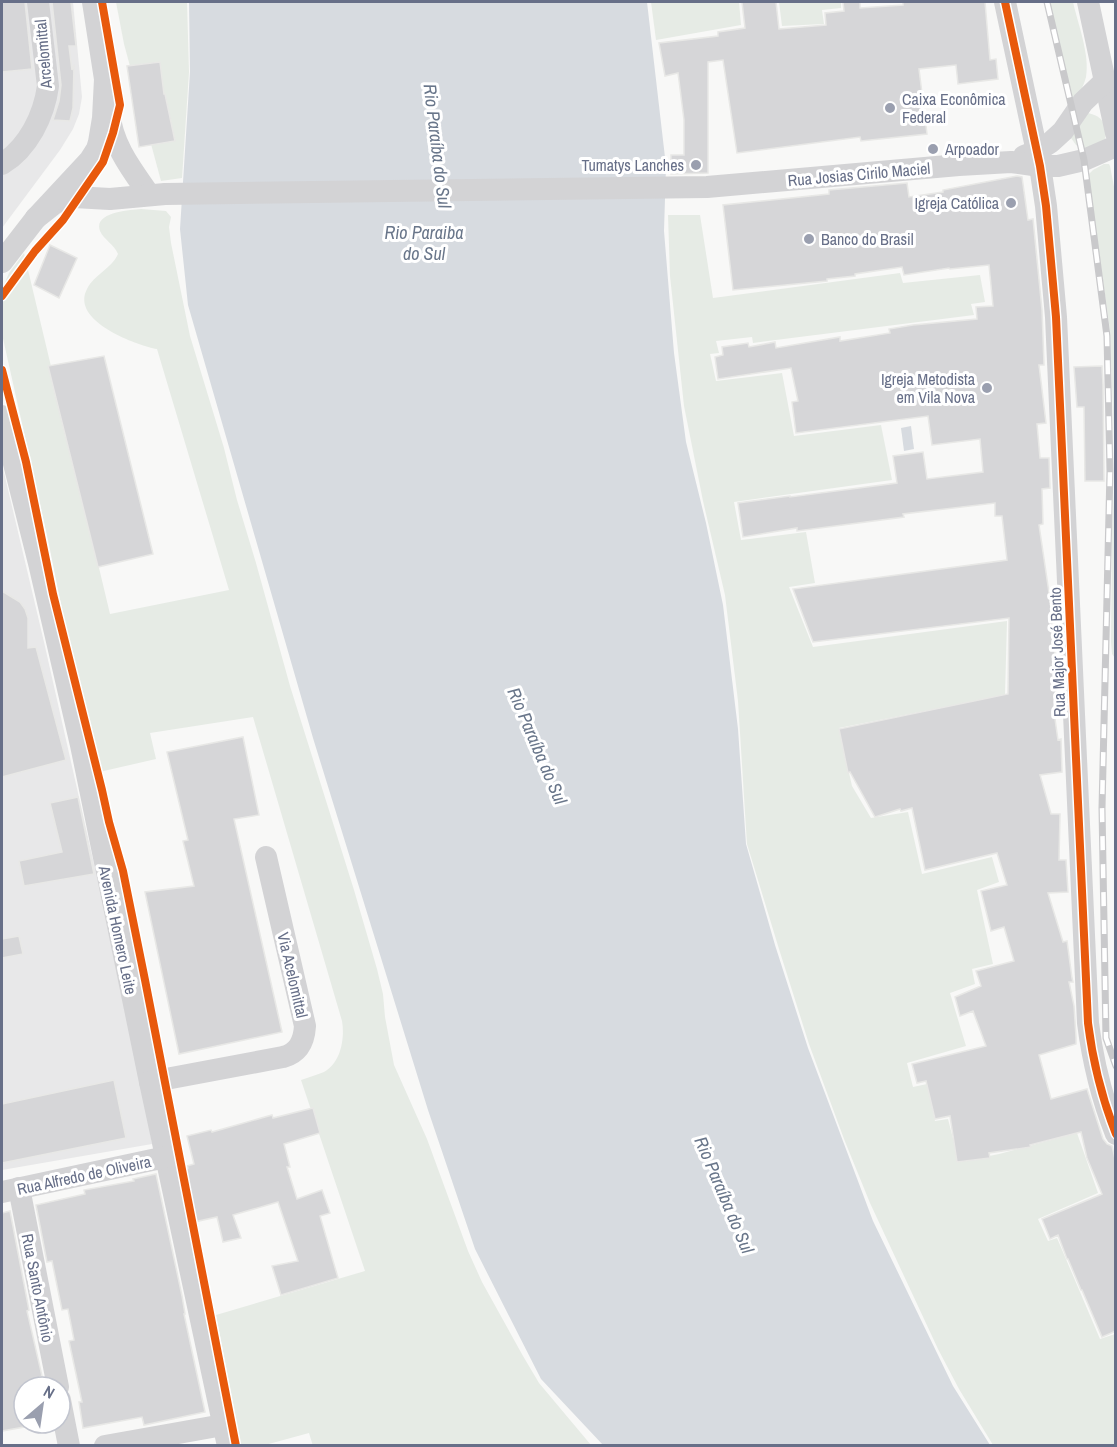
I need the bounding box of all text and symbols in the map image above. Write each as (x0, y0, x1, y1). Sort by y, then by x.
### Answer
street label: Arcelomittal (29, 18, 57, 90)
water label: Rio Paraíba do Sul (417, 83, 458, 210)
place label: Caixa Econômica Federal (902, 88, 1006, 128)
marker: Caixa Econômica Federal (883, 101, 897, 115)
place label: Arpoador (944, 138, 1000, 160)
marker: Arpoador (926, 142, 940, 156)
place label: Tumatys Lanches (582, 154, 684, 176)
street label: Rua Josias Cirilo Maciel (787, 157, 931, 191)
marker: Tumatys Lanches (689, 158, 703, 172)
place label: Igreja Católica (914, 192, 1000, 214)
marker: Igreja Católica (1004, 196, 1018, 210)
water label: Rio Paraiba do Sul (385, 220, 463, 266)
place label: Banco do Brasil (821, 228, 914, 250)
marker: Banco do Brasil (802, 232, 816, 246)
place label: Igreja Metodista em Vila Nova (881, 368, 976, 408)
marker: Igreja Metodista em Vila Nova (980, 381, 994, 395)
street label: Rua Major José Bento (1044, 587, 1070, 717)
water label: Rio Paraíba do Sul (502, 684, 574, 809)
street label: Avenida Homero Leite (93, 863, 142, 996)
street label: Via Acelomittal (272, 930, 314, 1020)
water label: Rio Paraíba do Sul (689, 1133, 761, 1258)
street label: Rua Alfredo de Oliveira (15, 1150, 154, 1200)
street label: Rua Santo Antônio (17, 1232, 59, 1344)
north arrow (12, 1375, 72, 1435)
text: N (40, 1380, 59, 1404)

